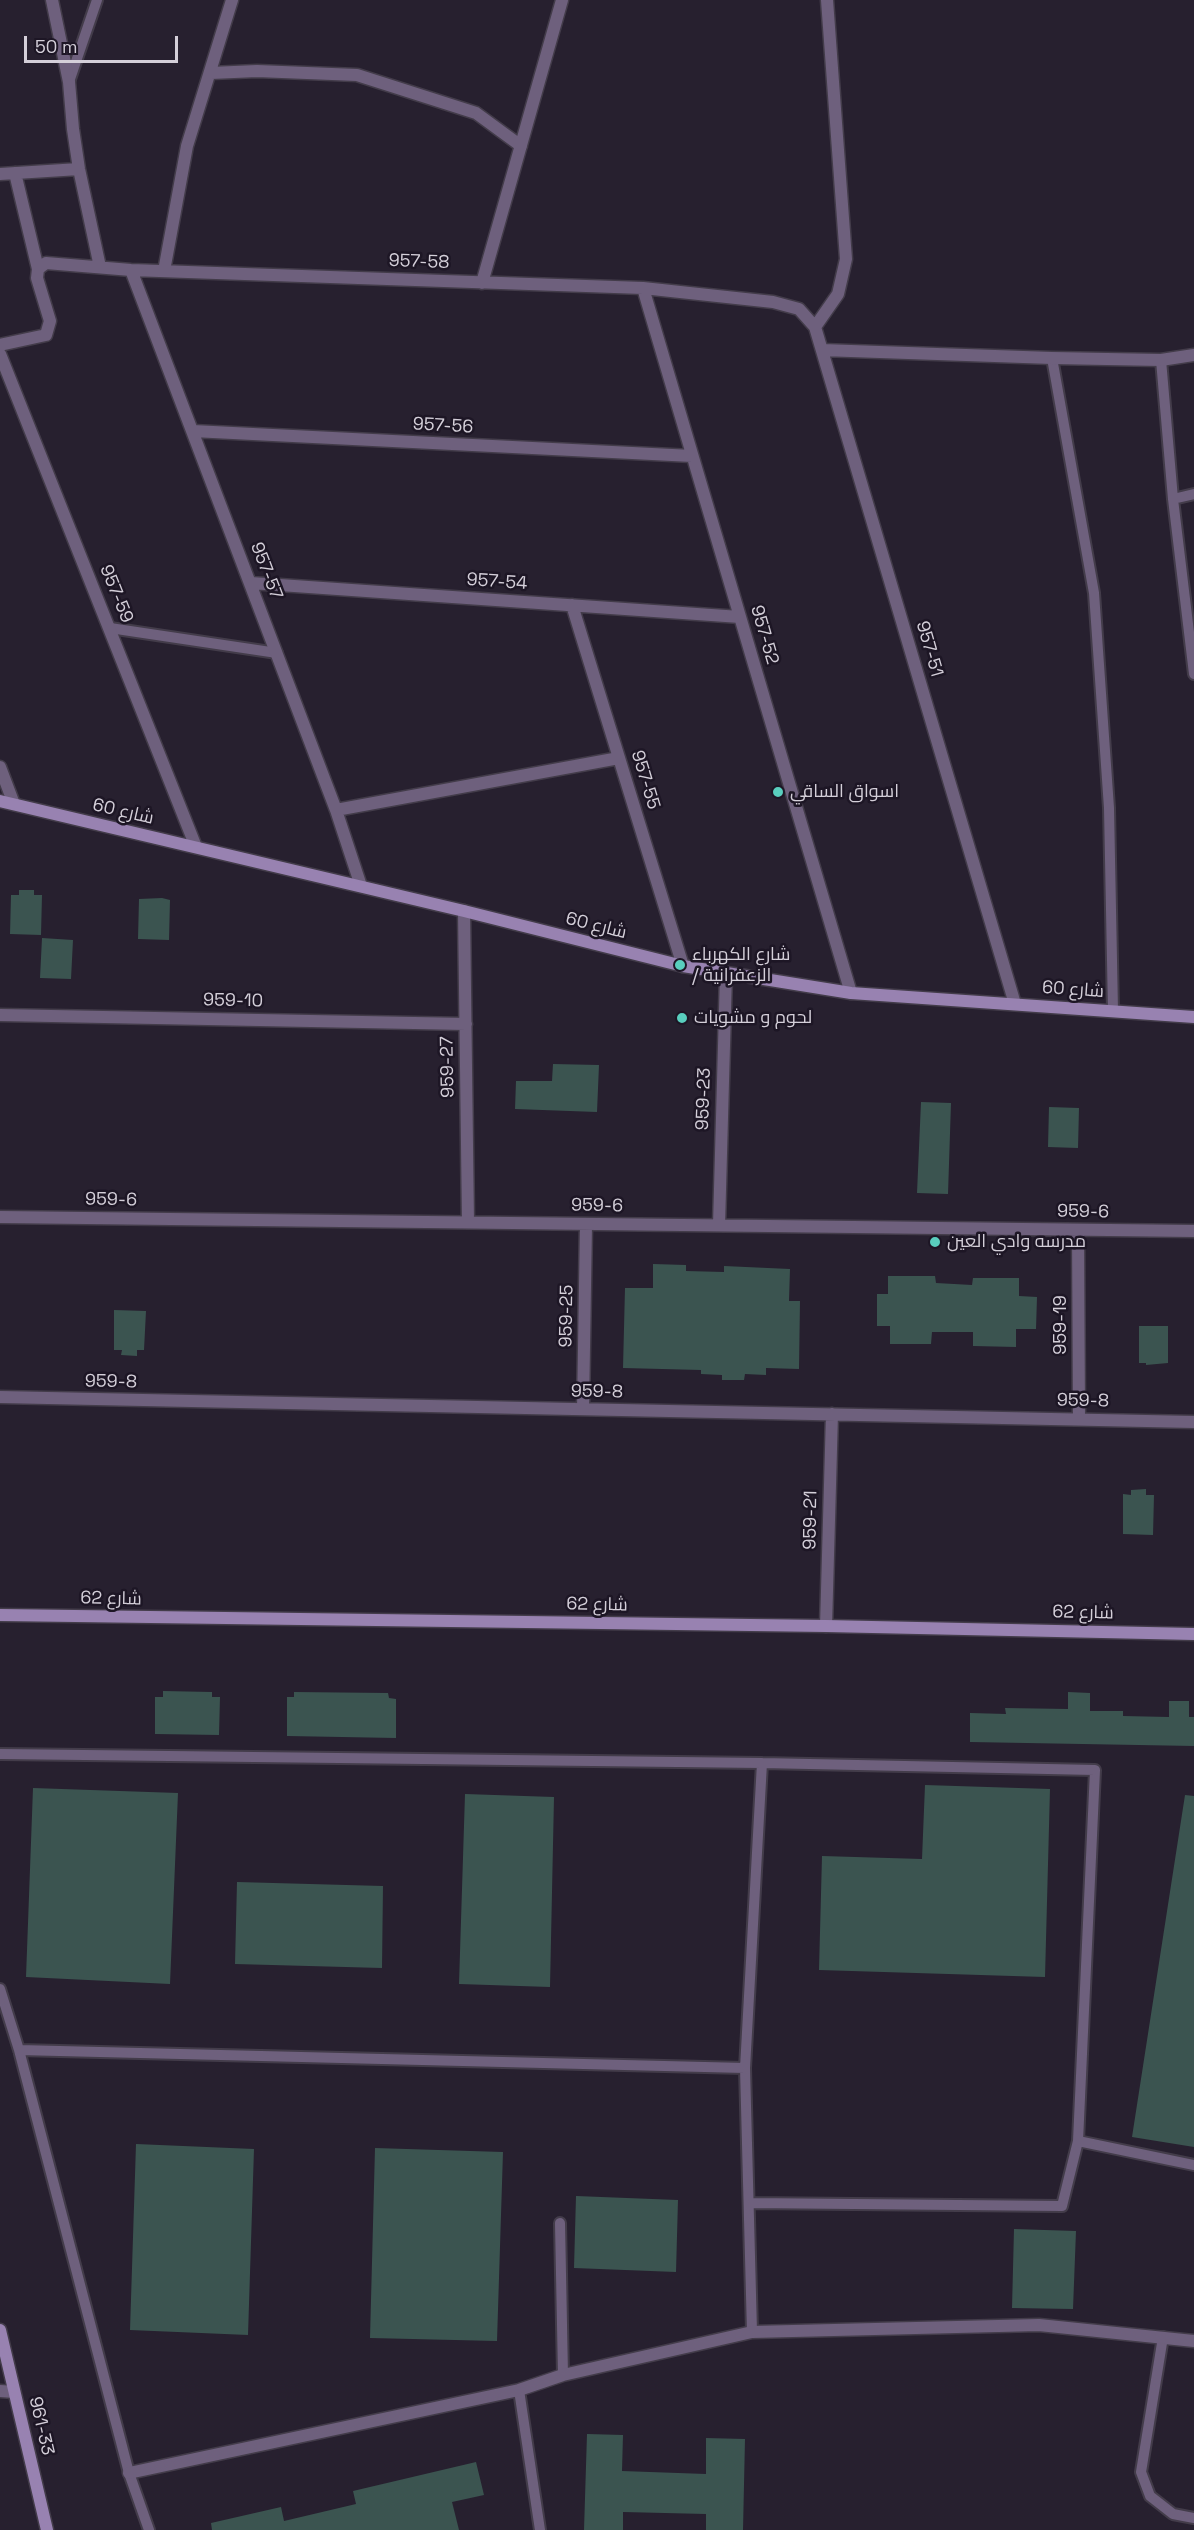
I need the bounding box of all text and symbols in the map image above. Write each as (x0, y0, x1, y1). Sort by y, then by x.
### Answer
scale bar (27, 24, 182, 62)
text: 50 m (35, 35, 77, 58)
street label: 957-58 (388, 250, 450, 274)
street label: 957-56 (412, 414, 474, 438)
street label: 957-57 (245, 539, 287, 603)
street label: 957-59 (95, 562, 137, 626)
street label: 957-54 (466, 569, 528, 595)
street label: 957-52 (745, 603, 783, 667)
street label: 957-51 (911, 619, 947, 679)
street label: 957-55 (626, 748, 664, 812)
place label: اسواق الساقي (790, 781, 899, 803)
marker: اسواق الساقي (771, 785, 785, 799)
street label: شارع 60 (90, 794, 156, 830)
street label: شارع 60 (563, 908, 629, 944)
place label: شارع الكهرباء / الزعفرانية (692, 944, 790, 986)
marker: شارع الكهرباء / الزعفرانية (673, 958, 687, 972)
street label: شارع 60 (1041, 977, 1105, 1003)
street label: 959-10 (203, 990, 263, 1012)
place label: لحوم و مشويات (694, 1007, 812, 1029)
marker: لحوم و مشويات (675, 1011, 689, 1025)
street label: 959-27 (437, 1036, 459, 1098)
street label: 959-23 (692, 1067, 716, 1131)
street label: 959-6 (85, 1189, 137, 1211)
street label: 959-6 (571, 1195, 623, 1217)
street label: 959-6 (1057, 1201, 1109, 1223)
place label: مدرسه وادي العين (947, 1231, 1086, 1253)
marker: مدرسه وادي العين (928, 1235, 942, 1249)
street label: 959-25 (556, 1284, 578, 1348)
street label: 959-19 (1050, 1295, 1072, 1355)
street label: 959-8 (85, 1371, 137, 1393)
street label: 959-8 (571, 1381, 623, 1403)
street label: 959-8 (1057, 1390, 1109, 1412)
street label: 959-21 (800, 1490, 822, 1550)
street label: شارع 62 (80, 1588, 142, 1610)
street label: شارع 62 (566, 1594, 628, 1616)
street label: شارع 62 (1052, 1602, 1114, 1624)
street label: 961-33 (24, 2395, 58, 2457)

